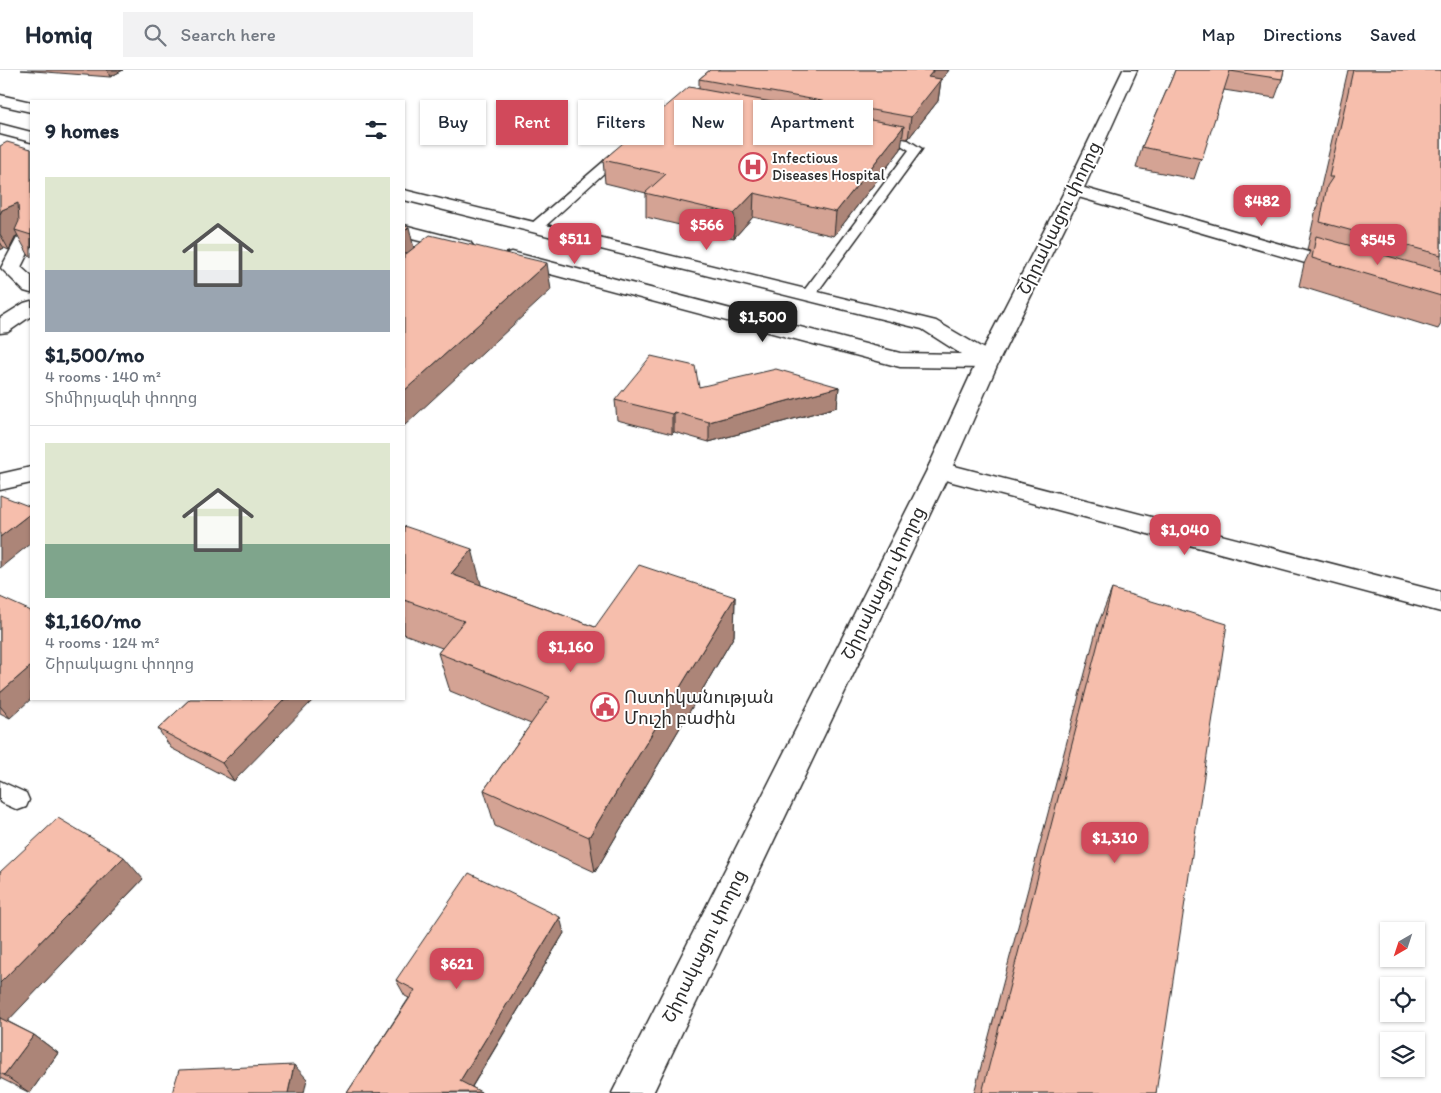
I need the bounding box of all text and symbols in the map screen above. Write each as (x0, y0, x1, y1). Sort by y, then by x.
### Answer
search box (123, 12, 473, 57)
text: Homiq (25, 20, 93, 49)
icon: search (141, 21, 169, 49)
text: Search here (181, 23, 276, 46)
text: Map (1202, 24, 1235, 46)
text: Directions (1263, 24, 1342, 46)
text: Saved (1370, 24, 1416, 46)
chip: Buy (420, 100, 486, 145)
chip: Rent (496, 100, 568, 145)
chip: Filters (578, 100, 664, 145)
chip: New (674, 100, 743, 145)
chip: Apartment (753, 100, 873, 145)
icon: filters (362, 116, 390, 144)
text: 9 homes (45, 118, 119, 143)
street label: Շիրակացու փողոց (1012, 138, 1106, 298)
place label: Infectious Diseases Hospital (772, 149, 886, 184)
hospital icon: Infectious Diseases Hospital (738, 152, 768, 182)
pin: $482 (1232, 184, 1292, 227)
text: $482 (1245, 191, 1279, 210)
pin: $566 (677, 208, 737, 251)
icon: home (173, 210, 263, 300)
text: $566 (690, 215, 724, 234)
pin: $511 (545, 222, 605, 265)
pin: $545 (1348, 224, 1408, 266)
text: $511 (559, 229, 591, 248)
text: $545 (1361, 230, 1395, 249)
pin: $1,500 (722, 300, 804, 343)
text: $1,500 (739, 307, 787, 326)
text: $1,500/mo (45, 342, 144, 367)
text: 4 rooms · 140 m² (45, 367, 161, 386)
text: Տիմիրյազևի փողոց (45, 388, 197, 407)
icon: home (173, 475, 263, 565)
street label: Շիրակացու փողոց (836, 503, 930, 663)
pin: $1,040 (1144, 514, 1226, 556)
text: $1,040 (1161, 520, 1209, 539)
text: $1,160/mo (45, 608, 141, 633)
pin: $1,160 (530, 630, 612, 673)
text: 4 rooms · 124 m² (45, 633, 160, 652)
text: $1,160 (548, 637, 594, 656)
text: Շիրակացու փողոց (45, 654, 194, 673)
place label: Ոստիկանության Մուշի բաժին (624, 686, 774, 729)
public building icon: Ոստիկանության Մուշի բաժին (590, 692, 620, 722)
pin: $1,310 (1074, 822, 1156, 864)
text: $1,310 (1092, 828, 1138, 847)
street label: Շիրակացու փողոց (657, 866, 751, 1026)
north arrow (1380, 922, 1425, 968)
map controls (1380, 922, 1425, 1077)
pin: $621 (427, 948, 487, 990)
text: $621 (441, 954, 473, 973)
button: locate (1380, 977, 1425, 1022)
button: layers (1380, 1032, 1425, 1077)

